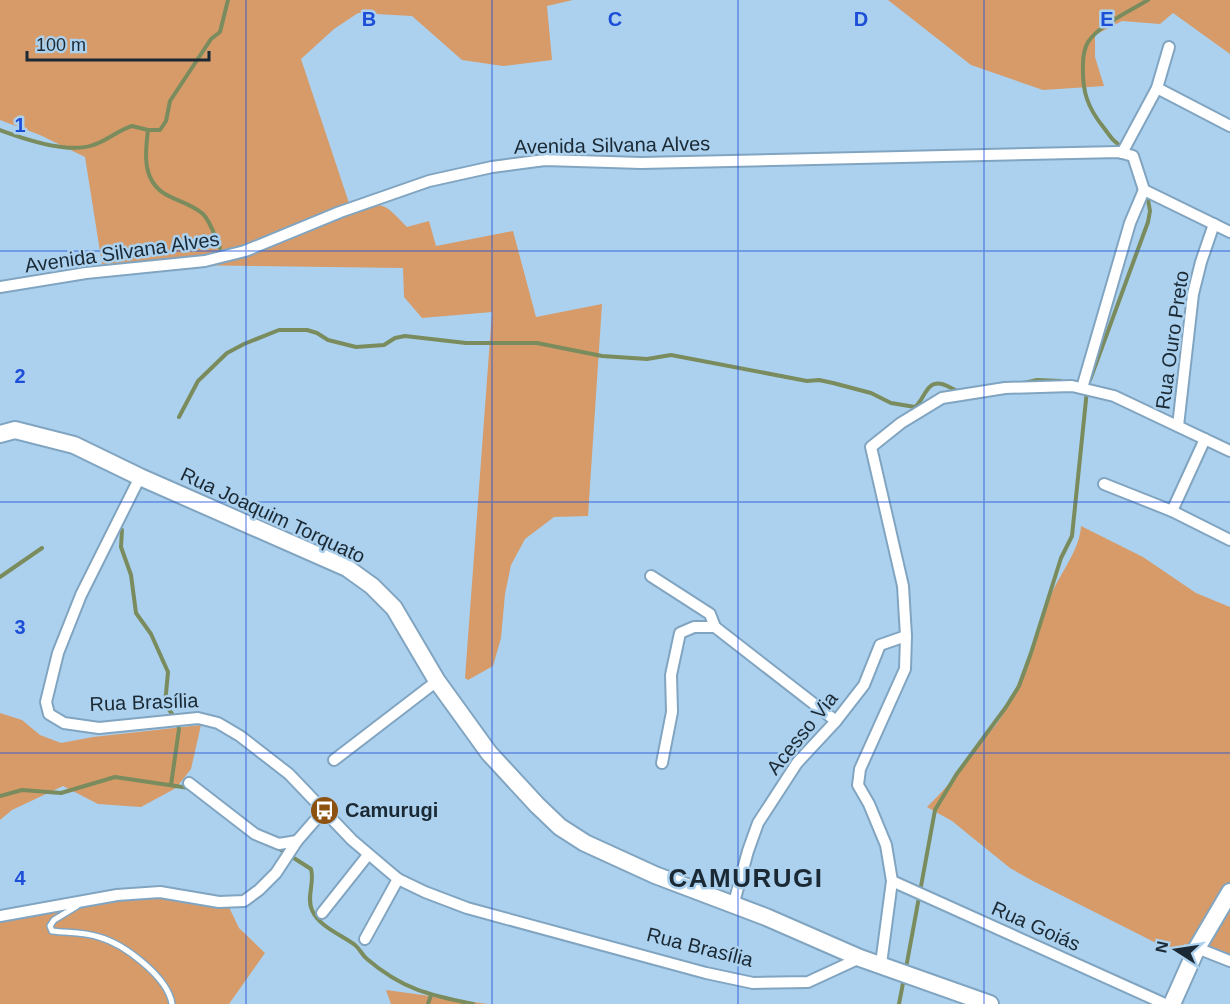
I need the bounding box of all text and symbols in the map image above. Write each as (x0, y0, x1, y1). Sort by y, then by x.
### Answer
text: B (362, 8, 376, 30)
text: C (608, 8, 622, 30)
text: D (854, 8, 868, 30)
text: E (1100, 8, 1114, 30)
scale bar (27, 24, 208, 62)
text: 100 m (36, 35, 86, 55)
text: 1 (14, 114, 26, 136)
street label: Avenida Silvana Alves (514, 132, 710, 158)
street label: Avenida Silvana Alves (23, 227, 221, 277)
street label: Rua Ouro Preto (1151, 269, 1193, 411)
text: 2 (14, 365, 26, 387)
street label: Rua Joaquim Torquato (177, 463, 369, 567)
text: 3 (14, 616, 26, 638)
street label: Acesso Via (762, 687, 842, 779)
street label: Rua Brasília (89, 689, 200, 715)
bus stop icon: Camurugi (308, 794, 340, 826)
place label: Camurugi (345, 799, 438, 821)
district label: CAMURUGI (669, 863, 824, 893)
text: 4 (14, 867, 26, 889)
street label: Rua Goiás (988, 897, 1084, 955)
north arrow (1146, 920, 1206, 980)
street label: Rua Brasília (644, 923, 756, 971)
text: N (1152, 940, 1171, 954)

